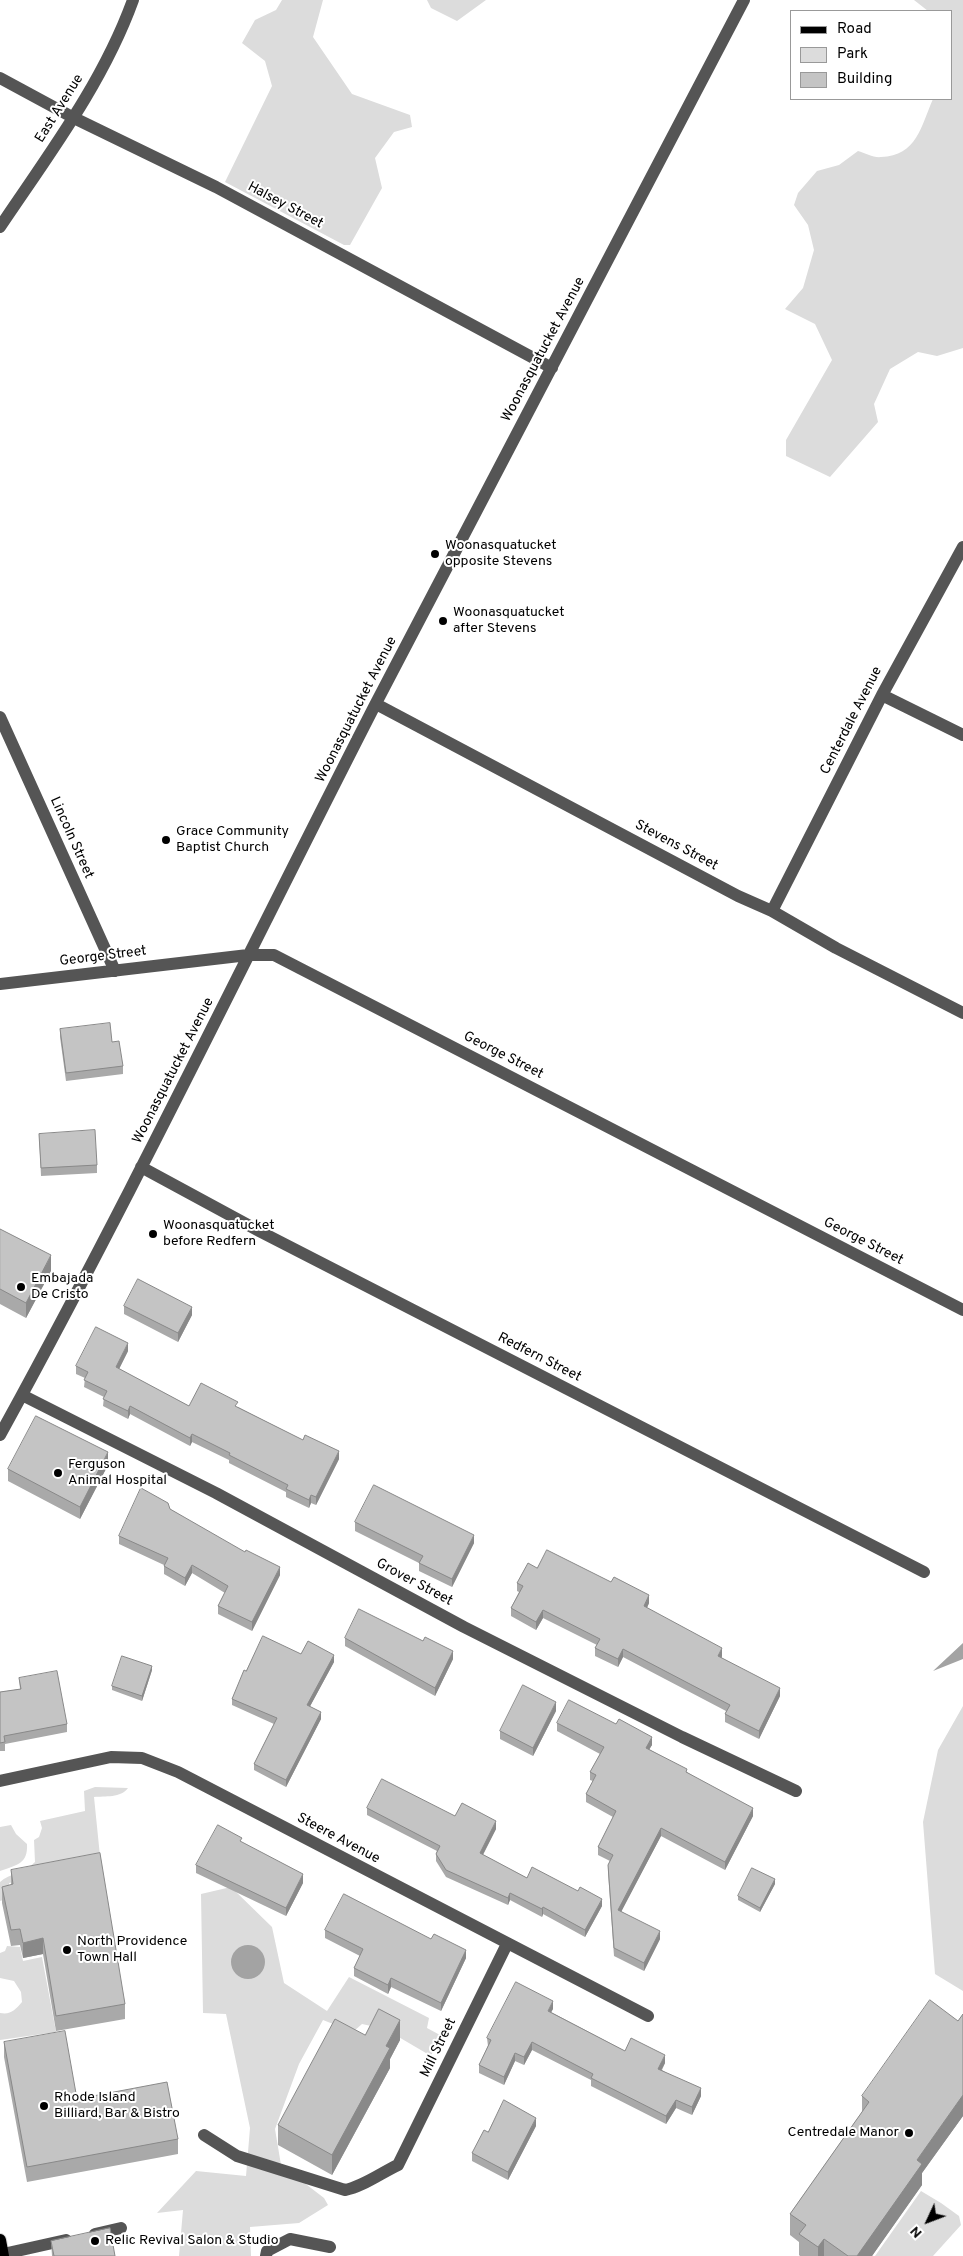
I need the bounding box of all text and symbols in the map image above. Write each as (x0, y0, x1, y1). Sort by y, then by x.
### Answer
legend (790, 10, 953, 100)
text: Road (837, 20, 872, 39)
text: Park (837, 45, 868, 64)
text: Building (837, 70, 892, 89)
street label: East Avenue (32, 72, 88, 146)
street label: Halsey Street (244, 179, 326, 233)
street label: Woonasquatucket Avenue (499, 275, 589, 425)
place label: Woonasquatucket opposite Stevens (445, 538, 556, 570)
marker: Woonasquatucket opposite Stevens (429, 548, 441, 560)
place label: Woonasquatucket after Stevens (453, 605, 564, 638)
marker: Woonasquatucket after Stevens (437, 615, 449, 627)
street label: Woonasquatucket Avenue (313, 634, 401, 786)
street label: Centerdale Avenue (818, 664, 886, 778)
street label: Lincoln Street (45, 794, 97, 882)
street label: Stevens Street (632, 817, 720, 875)
place label: Grace Community Baptist Church (176, 824, 289, 856)
marker: Grace Community Baptist Church (160, 834, 172, 846)
street label: George Street (59, 943, 147, 971)
street label: Woonasquatucket Avenue (130, 995, 218, 1147)
street label: George Street (460, 1029, 546, 1083)
street label: George Street (820, 1215, 906, 1269)
place label: Woonasquatucket before Redfern (163, 1218, 274, 1250)
marker: Woonasquatucket before Redfern (147, 1228, 159, 1240)
place label: Embajada De Cristo (31, 1271, 93, 1304)
marker: Embajada De Cristo (15, 1281, 27, 1293)
street label: Redfern Street (494, 1330, 584, 1386)
place label: Ferguson Animal Hospital (68, 1457, 167, 1490)
marker: Ferguson Animal Hospital (52, 1467, 64, 1479)
street label: Grover Street (373, 1556, 455, 1610)
street label: Steere Avenue (294, 1810, 382, 1868)
place label: North Providence Town Hall (77, 1934, 187, 1966)
marker: North Providence Town Hall (61, 1944, 73, 1956)
street label: Mill Street (417, 2016, 461, 2080)
place label: Rhode Island Billiard, Bar & Bistro (54, 2090, 180, 2122)
marker: Rhode Island Billiard, Bar & Bistro (38, 2100, 50, 2112)
place label: Centredale Manor (788, 2125, 899, 2141)
marker: Centredale Manor (903, 2127, 915, 2139)
north arrow (903, 2196, 953, 2246)
text: N (907, 2222, 926, 2241)
place label: Relic Revival Salon & Studio (105, 2233, 278, 2249)
marker: Relic Revival Salon & Studio (89, 2235, 101, 2247)

